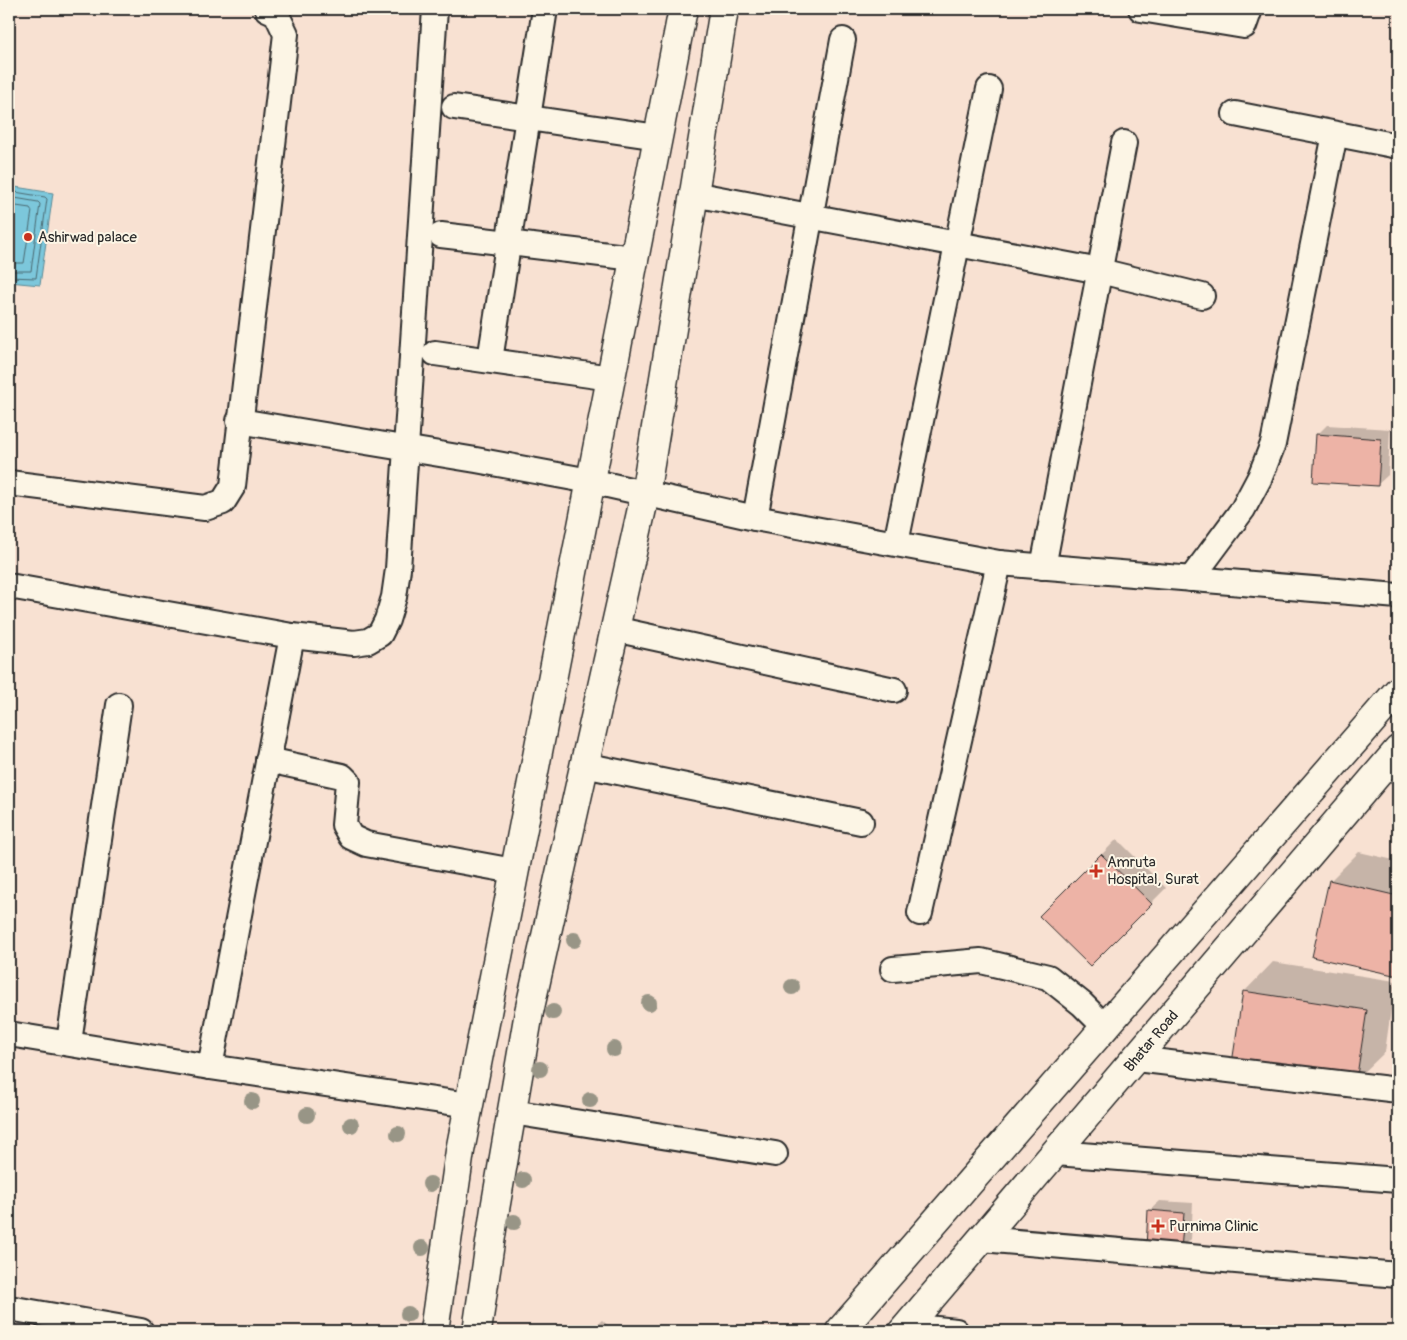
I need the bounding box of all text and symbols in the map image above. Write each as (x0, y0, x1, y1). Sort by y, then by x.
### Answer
place label: Ashirwad palace (38, 228, 138, 247)
marker: Ashirwad palace (22, 231, 34, 243)
place label: Amruta Hospital, Surat (1107, 853, 1200, 889)
marker: Amruta Hospital, Surat (1089, 864, 1103, 878)
street label: Bhatar Road (1120, 1007, 1183, 1076)
place label: Purnima Clinic (1169, 1217, 1259, 1236)
marker: Purnima Clinic (1151, 1219, 1165, 1233)

